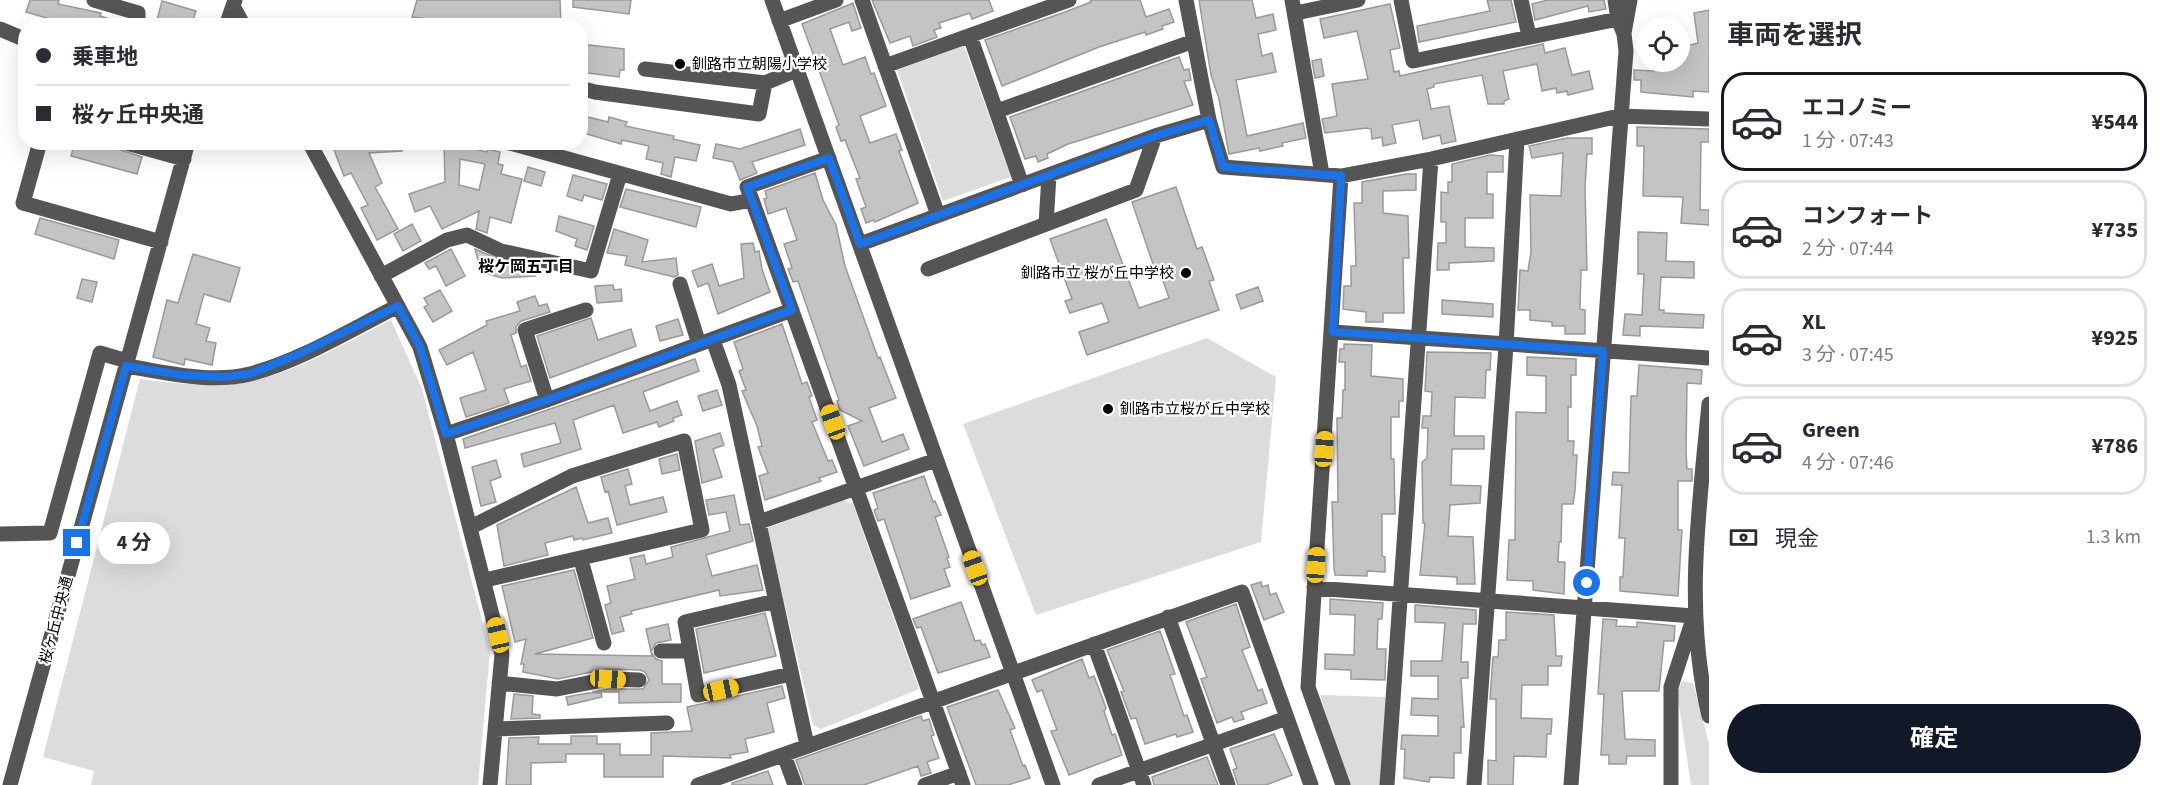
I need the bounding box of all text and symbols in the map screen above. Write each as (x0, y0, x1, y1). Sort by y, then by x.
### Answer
text: 車両を選択 (1727, 16, 1862, 55)
map controls (1636, 18, 1690, 72)
button: locate (1636, 18, 1690, 72)
text: 乗車地 (72, 41, 138, 73)
place label: 釧路市立朝陽小学校 (692, 54, 827, 75)
marker: 釧路市立朝陽小学校 (673, 57, 687, 71)
text: エコノミー (1802, 92, 1912, 124)
icon: car (1730, 95, 1784, 149)
text: 桜ヶ丘中央通 (72, 99, 204, 131)
text: ¥544 (2092, 106, 2138, 138)
text: 1 分 · 07:43 (1802, 127, 1894, 155)
text: コンフォート (1802, 200, 1933, 232)
icon: car (1730, 203, 1784, 257)
text: ¥735 (2092, 214, 2138, 246)
text: 2 分 · 07:44 (1802, 235, 1894, 263)
district label: 桜ケ岡五丁目 (478, 256, 574, 278)
place label: 釧路市立 桜が丘中学校 (1021, 263, 1174, 284)
marker: 釧路市立 桜が丘中学校 (1179, 266, 1193, 280)
text: XL (1802, 306, 1826, 338)
icon: car (1730, 311, 1784, 365)
text: ¥925 (2092, 322, 2138, 354)
text: 3 分 · 07:45 (1802, 341, 1894, 369)
place label: 釧路市立桜が丘中学校 (1120, 399, 1270, 420)
car (818, 402, 848, 442)
marker: 釧路市立桜が丘中学校 (1101, 402, 1115, 416)
text: Green (1802, 414, 1860, 446)
icon: car (1730, 419, 1784, 473)
car (1314, 430, 1334, 468)
text: ¥786 (2092, 430, 2138, 462)
text: 4 分 · 07:46 (1802, 449, 1894, 477)
icon: cash (1727, 521, 1760, 554)
callout: 4 分 (98, 522, 170, 564)
text: 現金 (1775, 523, 1819, 555)
text: 1.3 km (2086, 523, 2141, 551)
route end (63, 529, 90, 556)
text: 4 分 (117, 529, 151, 557)
car (1306, 546, 1326, 584)
car (960, 548, 990, 588)
route start (1573, 569, 1600, 596)
street label: 桜ヶ丘中央通 (35, 574, 78, 666)
car (485, 615, 511, 655)
car (590, 669, 626, 689)
car (702, 677, 740, 703)
button: 確定 (1727, 704, 2141, 773)

